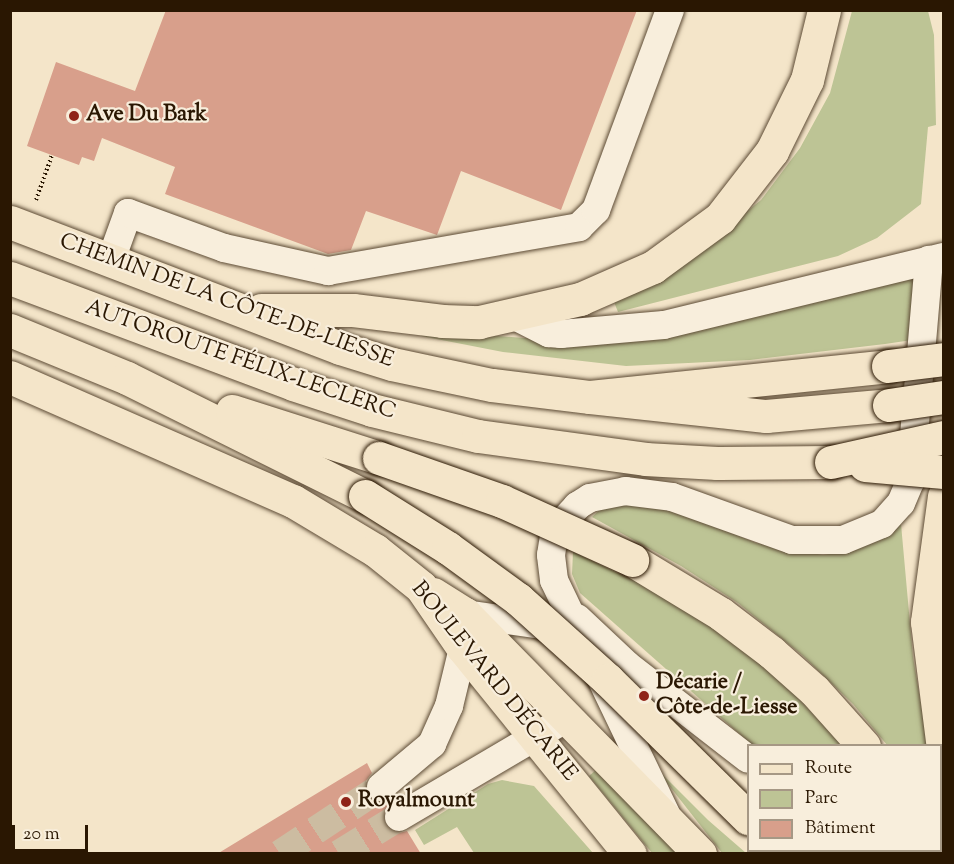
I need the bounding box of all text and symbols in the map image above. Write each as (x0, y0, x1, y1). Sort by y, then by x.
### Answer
place label: Ave Du Bark (86, 103, 207, 129)
marker: Ave Du Bark (67, 109, 81, 123)
street label: CHEMIN DE LA CÔTE-DE-LIESSE (55, 229, 397, 375)
street label: AUTOROUTE FÉLIX-LECLERC (81, 295, 399, 427)
street label: BOULEVARD DÉCARIE (404, 577, 582, 787)
place label: Décarie / Côte-de-Liesse (656, 670, 797, 722)
marker: Décarie / Côte-de-Liesse (637, 689, 651, 703)
legend (747, 744, 942, 852)
text: Route (805, 756, 852, 782)
text: Parc (805, 786, 838, 812)
place label: Royalmount (358, 789, 475, 815)
marker: Royalmount (339, 795, 353, 809)
scale bar (15, 813, 92, 851)
text: Bâtiment (805, 816, 875, 842)
text: 20 m (23, 822, 60, 848)

